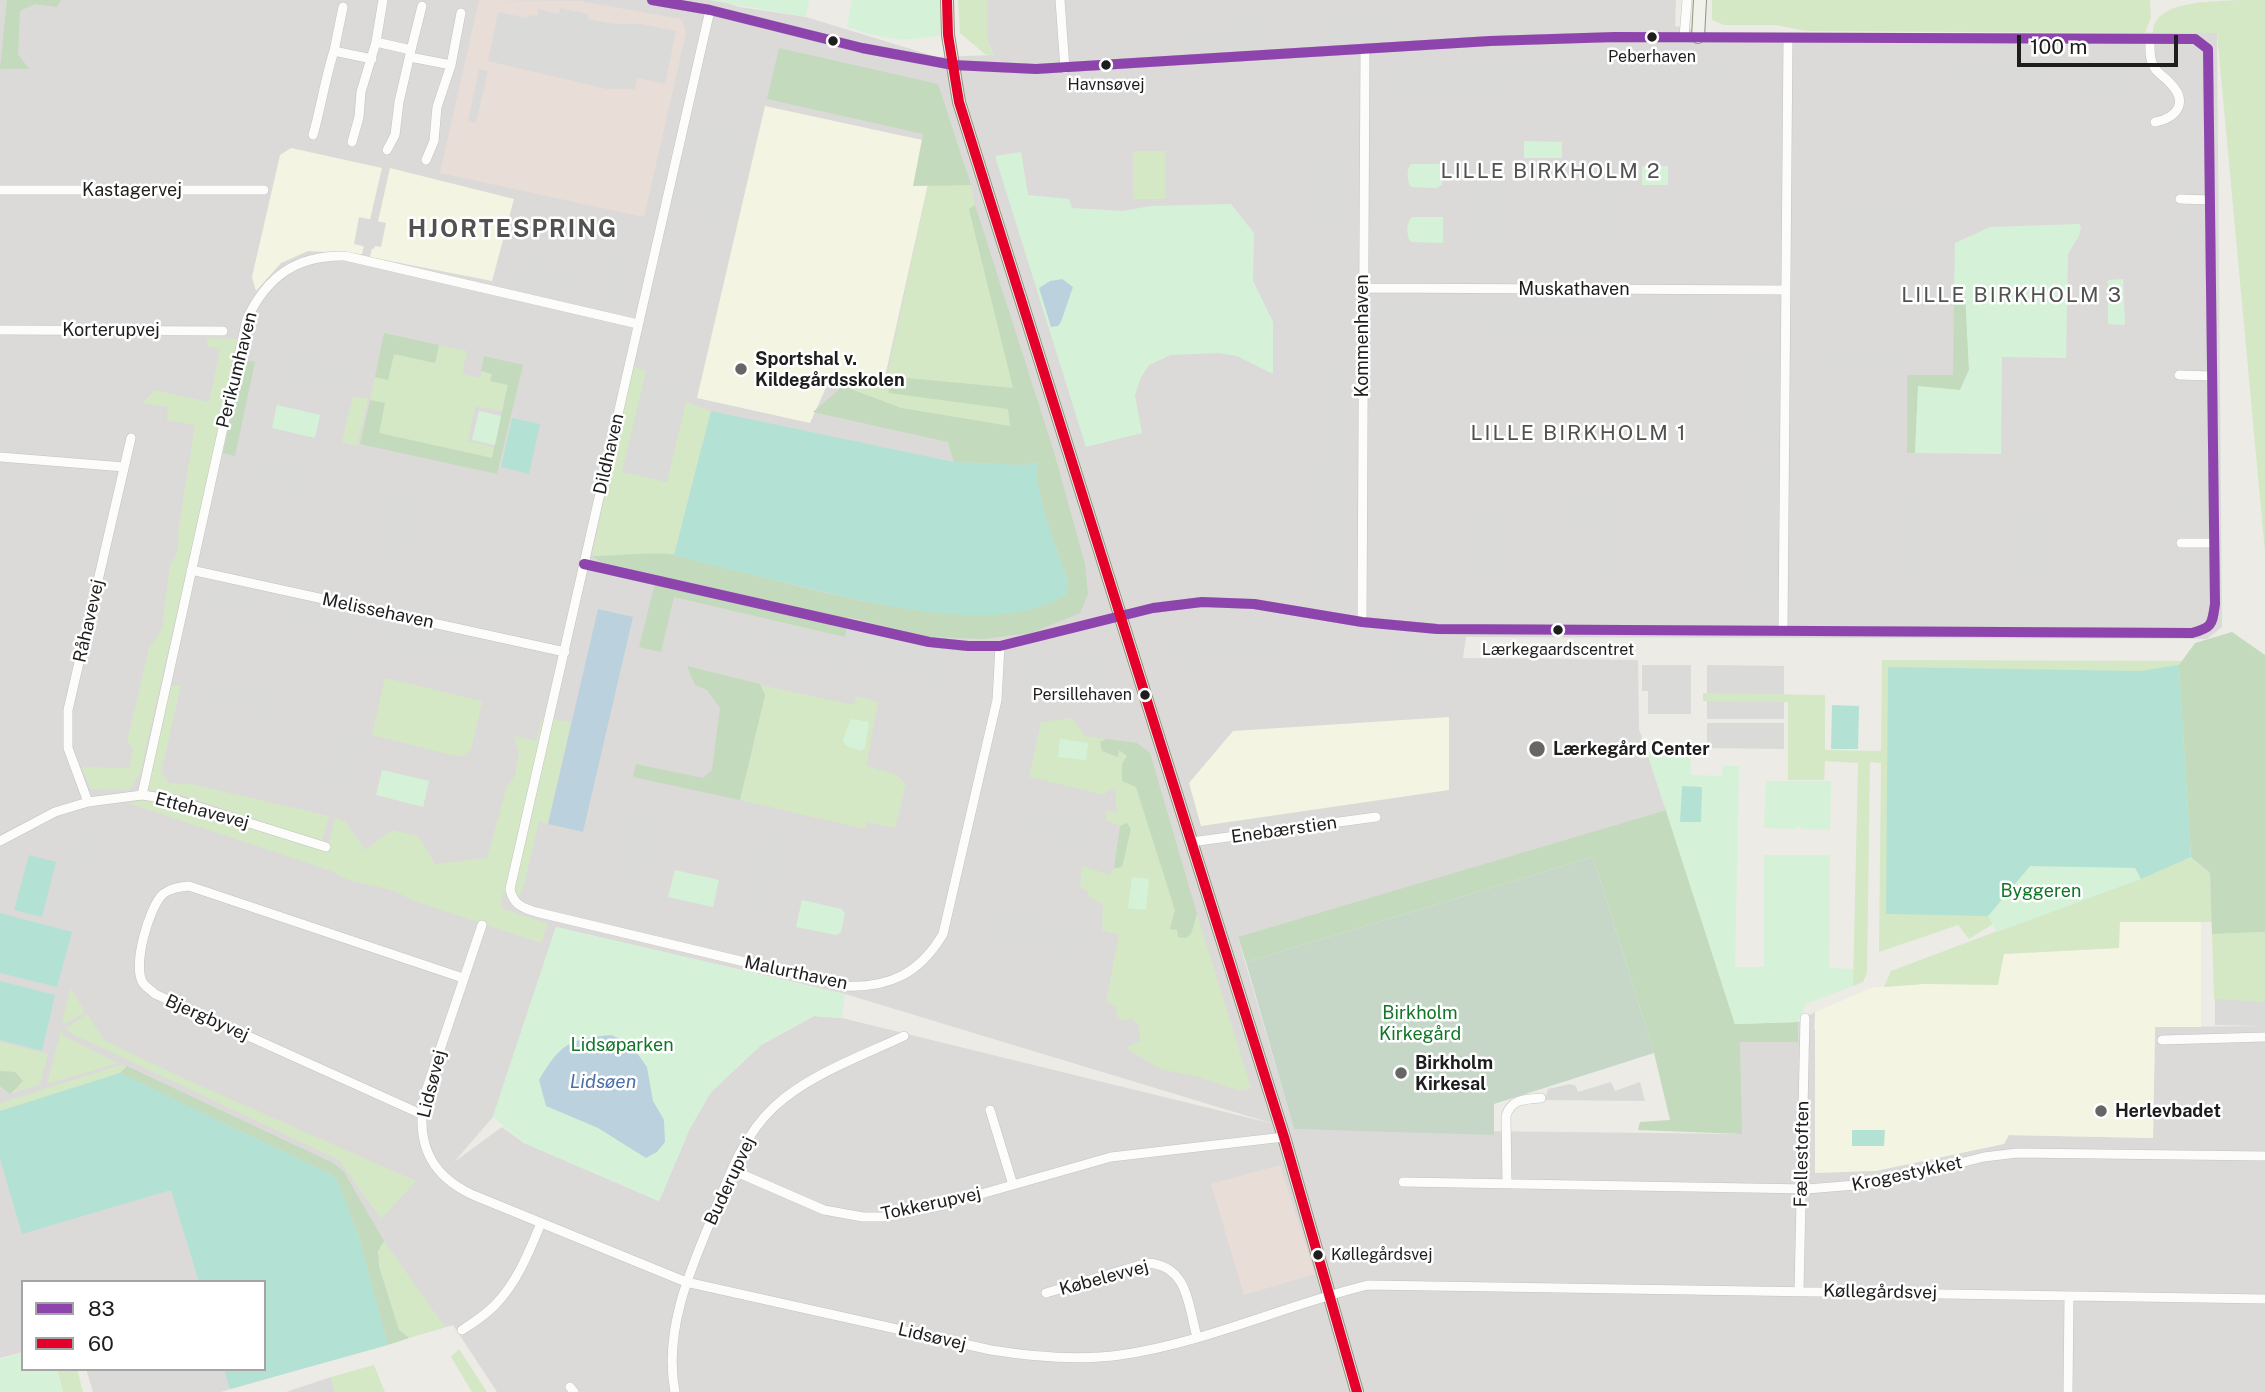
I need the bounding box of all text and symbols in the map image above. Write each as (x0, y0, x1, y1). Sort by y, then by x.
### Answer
scale bar (2020, 21, 2181, 65)
marker: Peberhaven (1645, 30, 1659, 44)
unlabelled marker (826, 34, 840, 48)
text: 100 m (2030, 34, 2087, 59)
place label: Peberhaven (1608, 47, 1696, 67)
marker: Havnsøvej (1099, 58, 1113, 72)
place label: Havnsøvej (1068, 75, 1144, 95)
district label: LILLE BIRKHOLM 2 (1443, 159, 1659, 185)
street label: Kastagervej (82, 179, 182, 201)
district label: HJORTESPRING (409, 216, 617, 244)
street label: Kommenhaven (1351, 274, 1373, 398)
street label: Muskathaven (1518, 278, 1630, 300)
district label: LILLE BIRKHOLM 3 (1903, 283, 2121, 309)
street label: Perikumhaven (212, 310, 262, 430)
street label: Korterupvej (62, 319, 160, 341)
place label: Sportshal v. Kildegårdsskolen (755, 348, 905, 390)
marker: Sportshal v. Kildegårdsskolen (733, 361, 749, 377)
street label: Dildhaven (589, 411, 629, 497)
district label: LILLE BIRKHOLM 1 (1472, 421, 1686, 447)
street label: Råhavevej (69, 577, 109, 665)
street label: Melissehaven (320, 589, 436, 633)
marker: Lærkegaardscentret (1551, 623, 1565, 637)
place label: Lærkegaardscentret (1482, 640, 1634, 660)
place label: Persillehaven (1032, 685, 1132, 705)
marker: Persillehaven (1138, 688, 1152, 702)
place label: Lærkegård Center (1553, 738, 1710, 760)
marker: Lærkegård Center (1527, 739, 1547, 759)
street label: Ettehavevej (153, 788, 251, 834)
street label: Enebærstien (1230, 812, 1338, 848)
park label: Byggeren (2001, 880, 2081, 902)
street label: Malurthaven (742, 952, 850, 994)
street label: Bjergbyvej (162, 990, 252, 1046)
park label: Birkholm Kirkegård (1379, 1002, 1461, 1044)
park label: Lidsøparken (570, 1034, 674, 1056)
street label: Lidsøvej (413, 1048, 451, 1120)
place label: Birkholm Kirkesal (1415, 1052, 1493, 1094)
marker: Birkholm Kirkesal (1393, 1065, 1409, 1081)
water label: Lidsøen (570, 1071, 636, 1093)
street label: Fællestoften (1790, 1100, 1814, 1208)
place label: Herlevbadet (2115, 1100, 2221, 1122)
marker: Herlevbadet (2093, 1103, 2109, 1119)
street label: Buderupvej (700, 1133, 760, 1229)
street label: Krogestykket (1850, 1152, 1964, 1196)
street label: Tokkerupvej (879, 1183, 983, 1225)
place label: Køllegårdsvej (1331, 1245, 1432, 1265)
marker: Køllegårdsvej (1311, 1248, 1325, 1262)
street label: Købelevvej (1057, 1256, 1151, 1300)
legend (21, 1280, 266, 1371)
street label: Køllegårdsvej (1823, 1280, 1937, 1304)
text: 83 (88, 1296, 115, 1321)
street label: Lidsøvej (896, 1319, 968, 1355)
text: 60 (88, 1331, 114, 1356)

